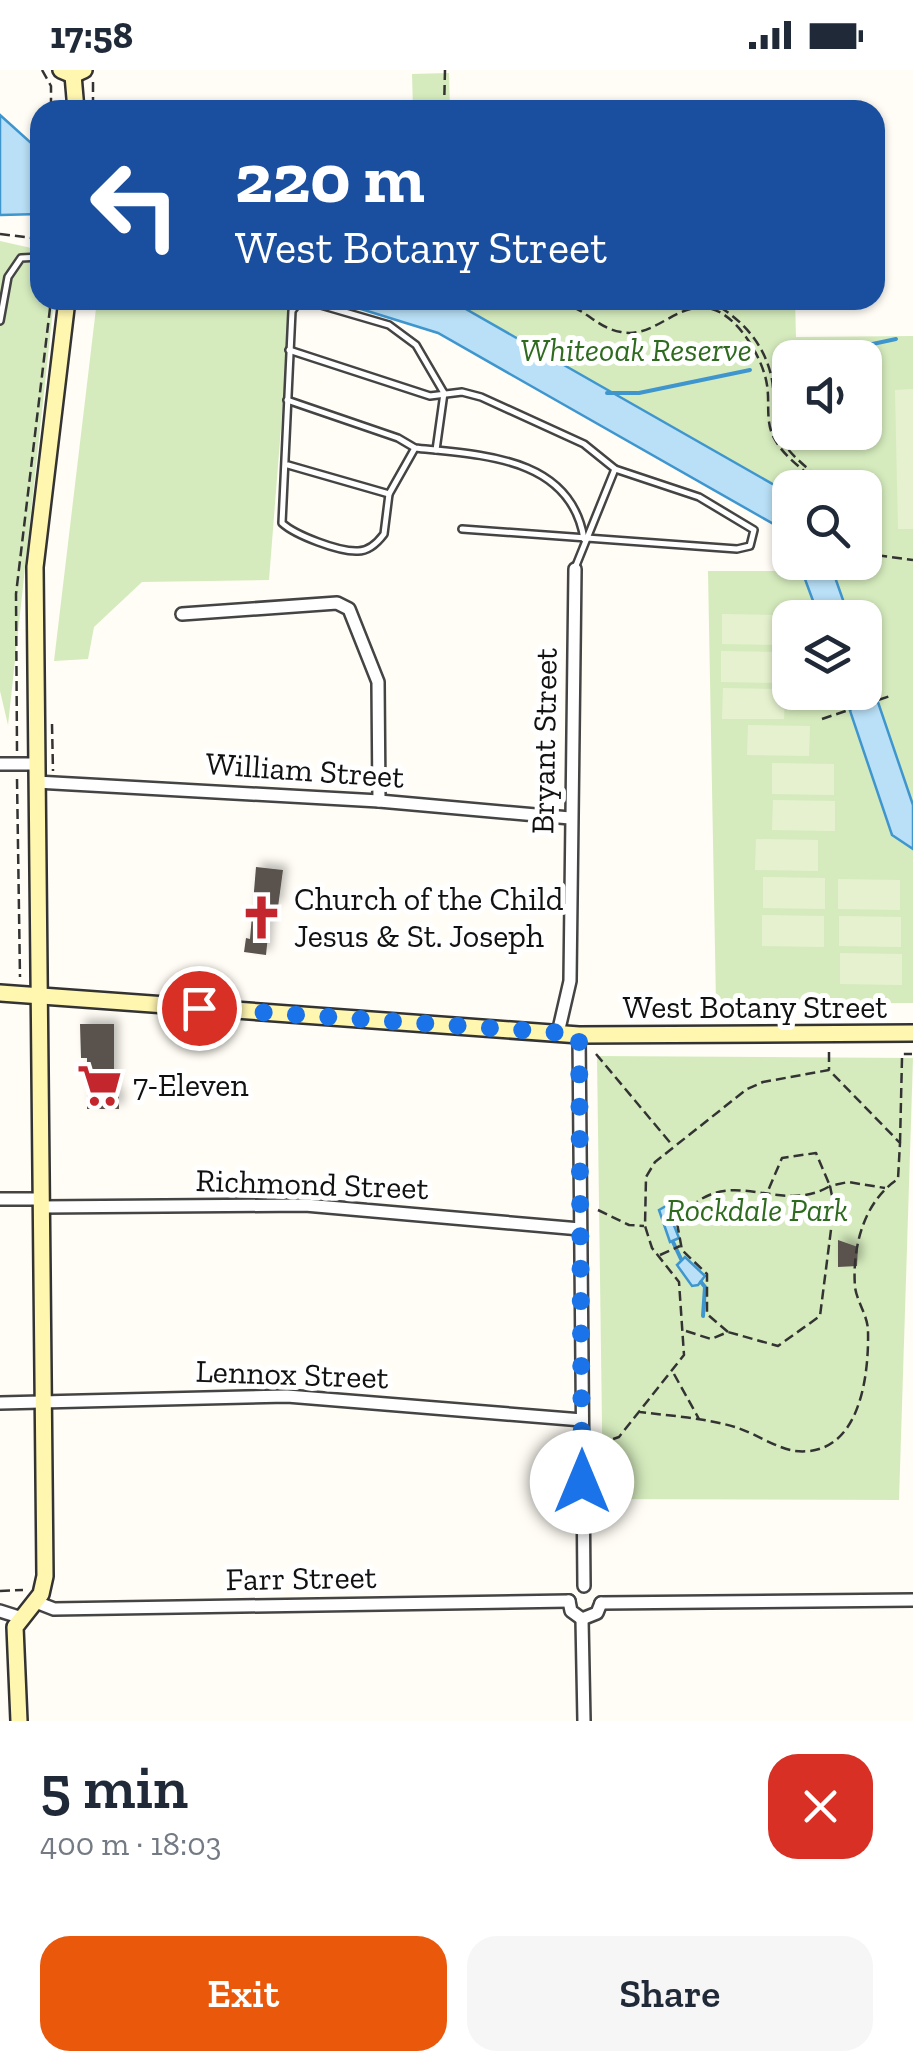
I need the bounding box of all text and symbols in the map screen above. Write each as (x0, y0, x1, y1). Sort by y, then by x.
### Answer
text: 17:58 (50, 12, 133, 58)
text: 220 m (235, 136, 425, 220)
icon: left (70, 140, 200, 270)
text: West Botany Street (235, 221, 607, 275)
park label: Whiteoak Reserve (520, 331, 752, 369)
map controls (772, 340, 882, 710)
button: sound (772, 340, 882, 450)
button: search (772, 470, 882, 580)
button: layers (772, 600, 882, 710)
street label: Bryant Street (523, 647, 565, 835)
street label: William Street (204, 744, 406, 796)
place label: Church of the Child Jesus & St. Joseph (294, 880, 564, 955)
church icon: Church of the Child Jesus & St. Joseph (237, 893, 285, 941)
pin (157, 966, 242, 1051)
icon: arrive (172, 981, 227, 1036)
street label: West Botany Street (623, 988, 887, 1026)
supermarket icon: 7-Eleven (76, 1061, 124, 1109)
place label: 7-Eleven (133, 1066, 249, 1104)
street label: Richmond Street (195, 1161, 429, 1207)
park label: Rockdale Park (666, 1191, 848, 1229)
street label: Lennox Street (195, 1352, 389, 1396)
position arrow (530, 1430, 634, 1534)
street label: Farr Street (225, 1558, 377, 1598)
text: 5 min (40, 1751, 188, 1823)
button: close (768, 1754, 873, 1859)
text: 400 m · 18:03 (40, 1825, 221, 1863)
button: Exit (40, 1936, 447, 2051)
button: Share (467, 1936, 873, 2051)

